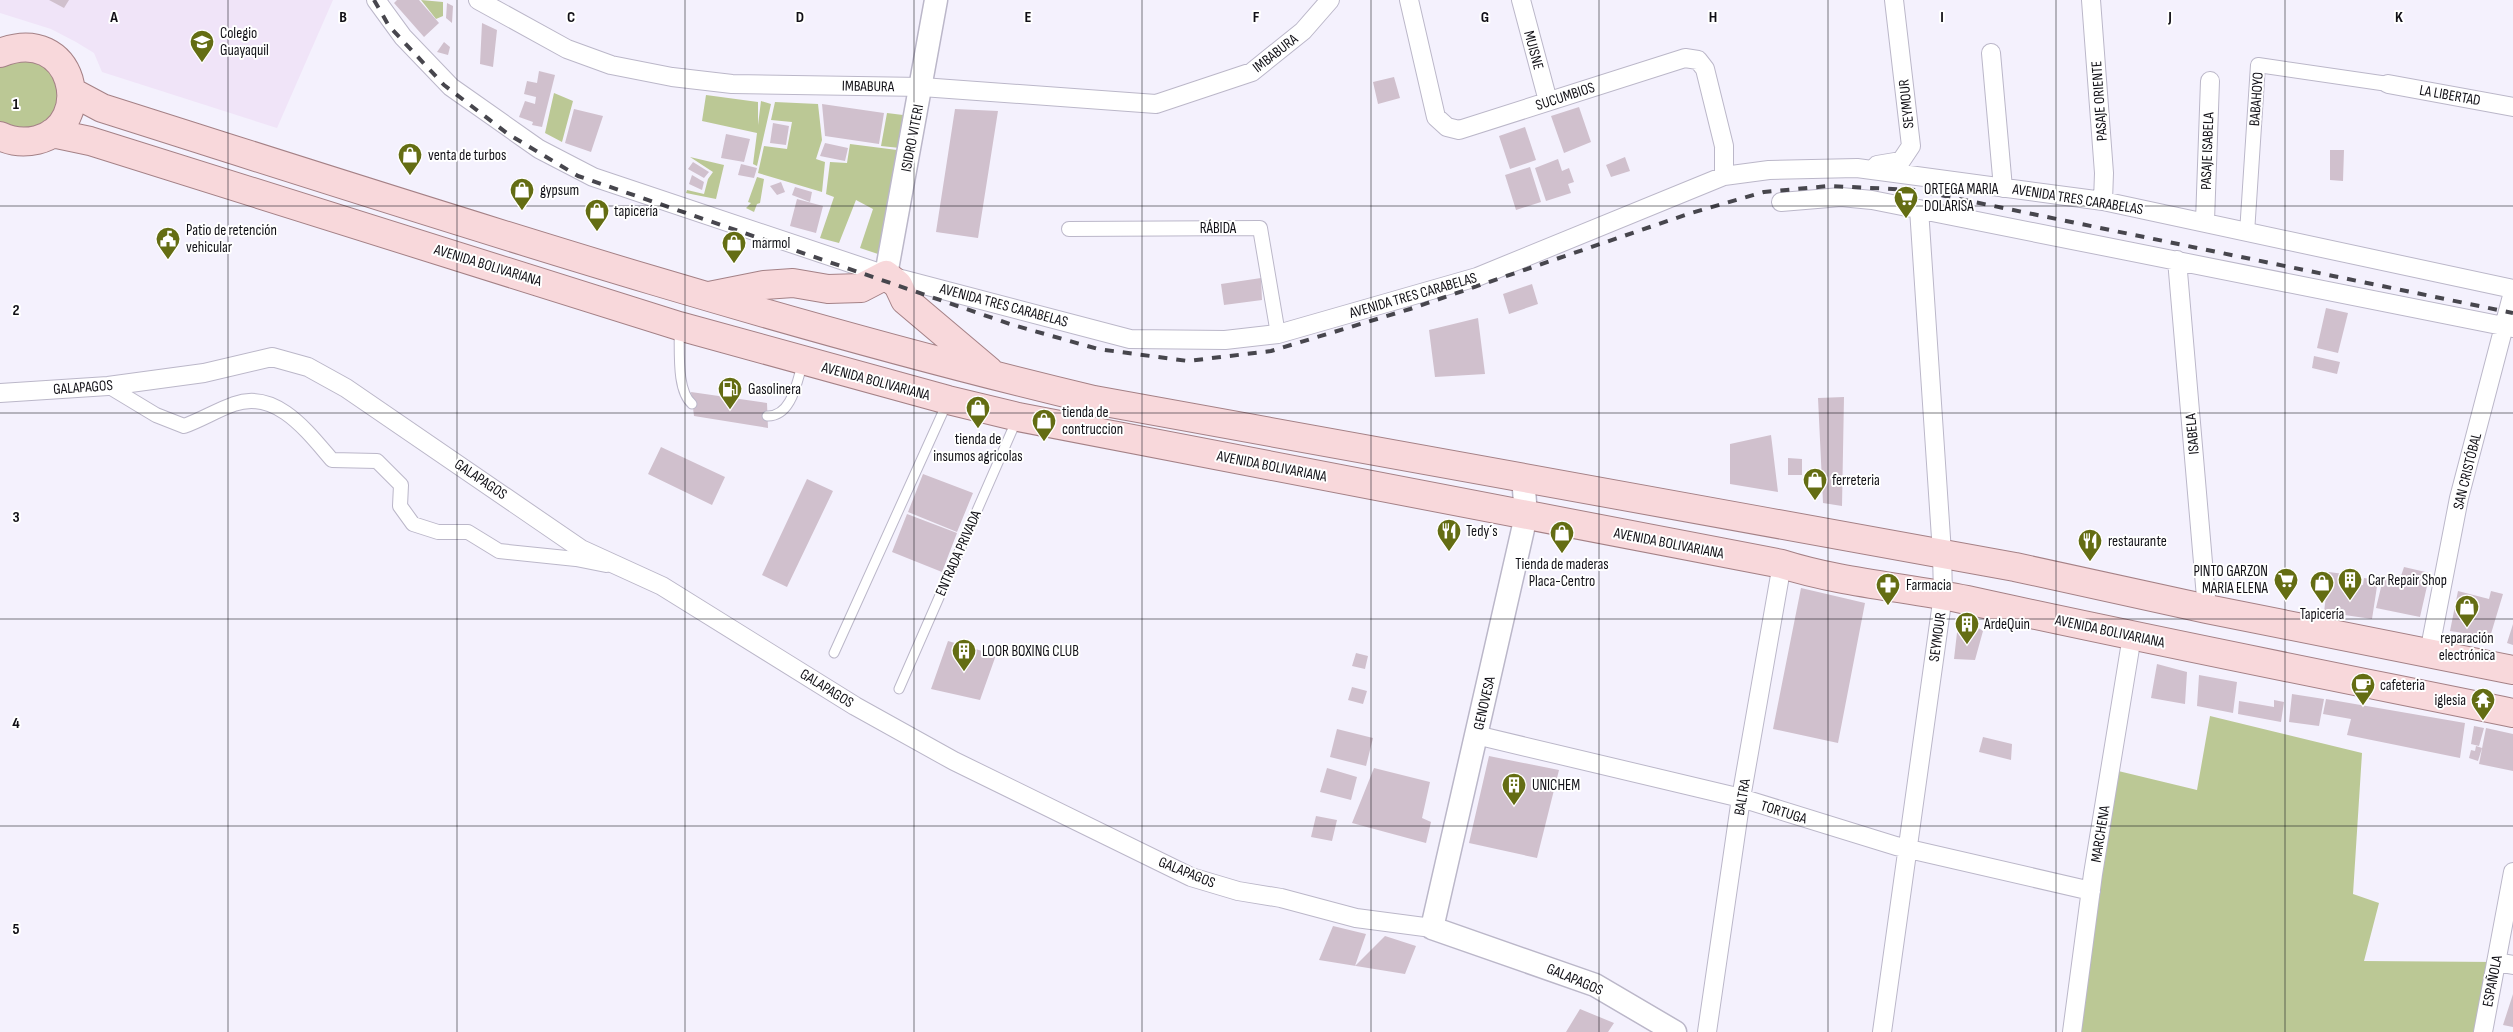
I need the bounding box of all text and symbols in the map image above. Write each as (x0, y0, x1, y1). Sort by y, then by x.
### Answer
text: A (109, 8, 118, 27)
text: B (339, 8, 347, 27)
text: C (567, 8, 575, 27)
text: D (796, 8, 804, 27)
text: E (1025, 8, 1032, 27)
text: F (1253, 8, 1260, 27)
text: G (1481, 8, 1489, 27)
text: H (1709, 8, 1717, 27)
text: I (1940, 8, 1944, 27)
text: J (2167, 8, 2172, 27)
text: K (2395, 8, 2403, 27)
place label: Colegio Guayaquil (220, 24, 269, 60)
school or university icon: Colegio Guayaquil (189, 29, 215, 63)
street label: IMBABURA (1249, 29, 1302, 77)
street label: MUISNE (1519, 29, 1548, 72)
street label: PASAJE ORIENTE (2087, 60, 2112, 142)
street label: BABAHOYO (2245, 71, 2268, 127)
street label: IMBABURA (842, 77, 895, 96)
street label: SUCUMBIOS (1533, 78, 1597, 115)
street label: SEYMOUR (1894, 78, 1919, 130)
street label: LA LIBERTAD (2418, 81, 2482, 110)
text: 1 (13, 95, 20, 114)
street label: ISIDRO VITERI (897, 103, 928, 174)
street label: PASAJE ISABELA (2197, 111, 2218, 190)
shop icon: venta de turbos (397, 142, 423, 176)
place label: venta de turbos (428, 146, 506, 165)
shop icon: gypsum (509, 177, 535, 211)
place label: ORTEGA MARIA DOLARISA (1924, 180, 1999, 216)
street label: AVENIDA TRES CARABELAS (2010, 180, 2145, 219)
place label: gypsum (540, 181, 579, 200)
supermarket icon: ORTEGA MARIA DOLARISA (1893, 185, 1919, 219)
shop icon: tapicería (584, 198, 610, 232)
place label: tapicería (614, 202, 658, 221)
street label: RÁBIDA (1200, 219, 1237, 238)
place label: Patio de retención vehicular (186, 221, 277, 257)
public building icon: Patio de retención vehicular (155, 226, 181, 260)
shop icon: marmol (721, 230, 747, 264)
place label: marmol (752, 234, 790, 253)
street label: AVENIDA BOLIVARIANA (431, 240, 544, 291)
street label: AVENIDA TRES CARABELAS (1346, 268, 1479, 323)
street label: AVENIDA TRES CARABELAS (937, 279, 1070, 332)
text: 2 (12, 301, 20, 320)
street label: AVENIDA BOLIVARIANA (819, 358, 933, 405)
street label: GALAPAGOS (53, 376, 113, 399)
fuel station icon: Gasolinera (717, 376, 743, 410)
place label: Gasolinera (748, 380, 801, 399)
shop icon: tienda de insumos agricolas (965, 395, 991, 429)
place label: tienda de contruccion (1062, 403, 1123, 439)
shop icon: tienda de contruccion (1031, 408, 1057, 442)
street label: ISABELA (2181, 412, 2204, 455)
place label: tienda de insumos agricolas (933, 430, 1023, 466)
street label: SAN CRISTÓBAL (2449, 430, 2486, 511)
street label: AVENIDA BOLIVARIANA (1214, 446, 1329, 487)
street label: GALAPAGOS (451, 455, 511, 504)
shop icon: ferreteria (1802, 467, 1828, 501)
place label: ferreteria (1832, 471, 1880, 490)
street label: ENTRADA PRIVADA (931, 507, 986, 599)
text: 3 (12, 508, 20, 527)
restaurant icon: Tedy´s (1436, 518, 1462, 552)
shop icon: Tienda de maderas Placa-Centro (1549, 520, 1575, 554)
place label: Tedy´s (1466, 522, 1498, 541)
street label: AVENIDA BOLIVARIANA (1611, 523, 1726, 564)
restaurant icon: restaurante (2077, 528, 2103, 562)
place label: restaurante (2108, 532, 2167, 551)
place label: Tienda de maderas Placa-Centro (1515, 555, 1609, 591)
place label: PINTO GARZON MARIA ELENA (2194, 562, 2269, 598)
supermarket icon: PINTO GARZON MARIA ELENA (2273, 567, 2299, 601)
building icon: Car Repair Shop (2337, 567, 2363, 601)
shop icon: Tapicería (2309, 570, 2335, 604)
place label: Car Repair Shop (2368, 571, 2447, 590)
pharmacy icon: Farmacia (1875, 572, 1901, 606)
place label: Farmacia (1906, 576, 1952, 595)
shop icon: reparación electrónica (2454, 594, 2480, 628)
place label: Tapicería (2300, 605, 2345, 624)
street label: AVENIDA BOLIVARIANA (2052, 610, 2167, 652)
street label: SEYMOUR (1925, 611, 1950, 663)
building icon: ArdeQuin (1954, 611, 1980, 645)
place label: ArdeQuin (1983, 615, 2030, 634)
place label: reparación electrónica (2439, 629, 2495, 665)
building icon: LOOR BOXING CLUB (951, 638, 977, 672)
place label: LOOR BOXING CLUB (982, 642, 1079, 661)
street label: GALAPAGOS (796, 665, 857, 712)
cafe icon: cafeteria (2350, 672, 2376, 706)
street label: GENOVESA (1469, 674, 1500, 732)
place label: cafeteria (2380, 676, 2425, 695)
temple icon: iglesia (2470, 687, 2496, 721)
place label: iglesia (2434, 691, 2466, 710)
text: 4 (12, 714, 20, 733)
building icon: UNICHEM (1501, 772, 1527, 806)
place label: UNICHEM (1532, 776, 1580, 795)
street label: BALTRA (1730, 777, 1755, 817)
street label: TORTUGA (1758, 796, 1810, 829)
street label: MARCHENA (2087, 804, 2114, 864)
street label: GALAPAGOS (1156, 852, 1218, 892)
text: 5 (12, 920, 20, 939)
street label: ESPAÑOLA (2478, 953, 2507, 1009)
street label: GALAPAGOS (1544, 959, 1606, 1000)

